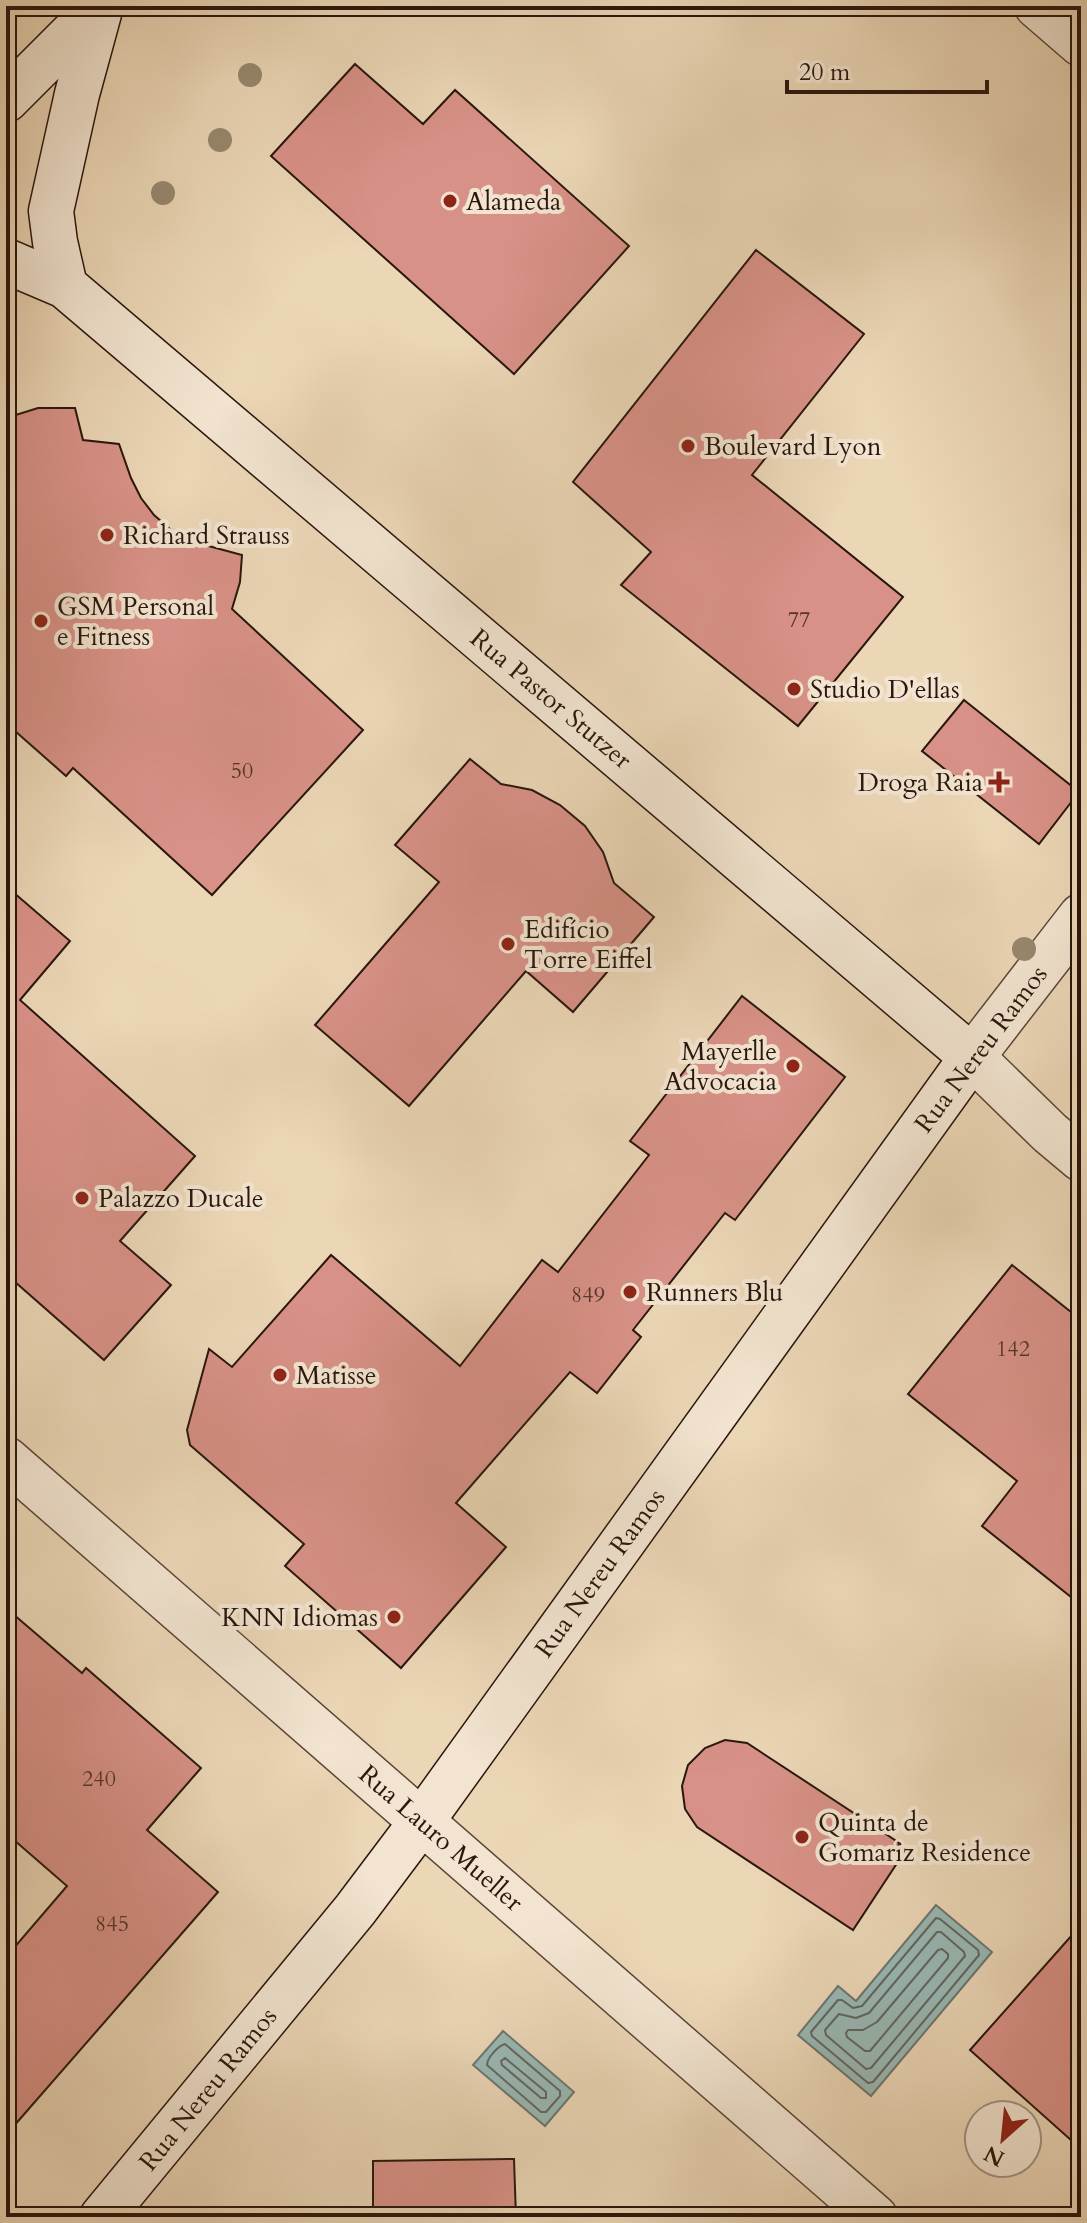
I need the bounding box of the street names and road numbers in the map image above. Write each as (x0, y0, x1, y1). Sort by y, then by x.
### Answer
street label: Rua Pastor Stutzer (463, 621, 640, 777)
street label: Rua Nereu Ramos (907, 958, 1055, 1140)
street label: Rua Nereu Ramos (527, 1481, 673, 1665)
street label: Rua Lauro Mueller (351, 1757, 531, 1920)
street label: Rua Nereu Ramos (131, 2000, 285, 2178)

